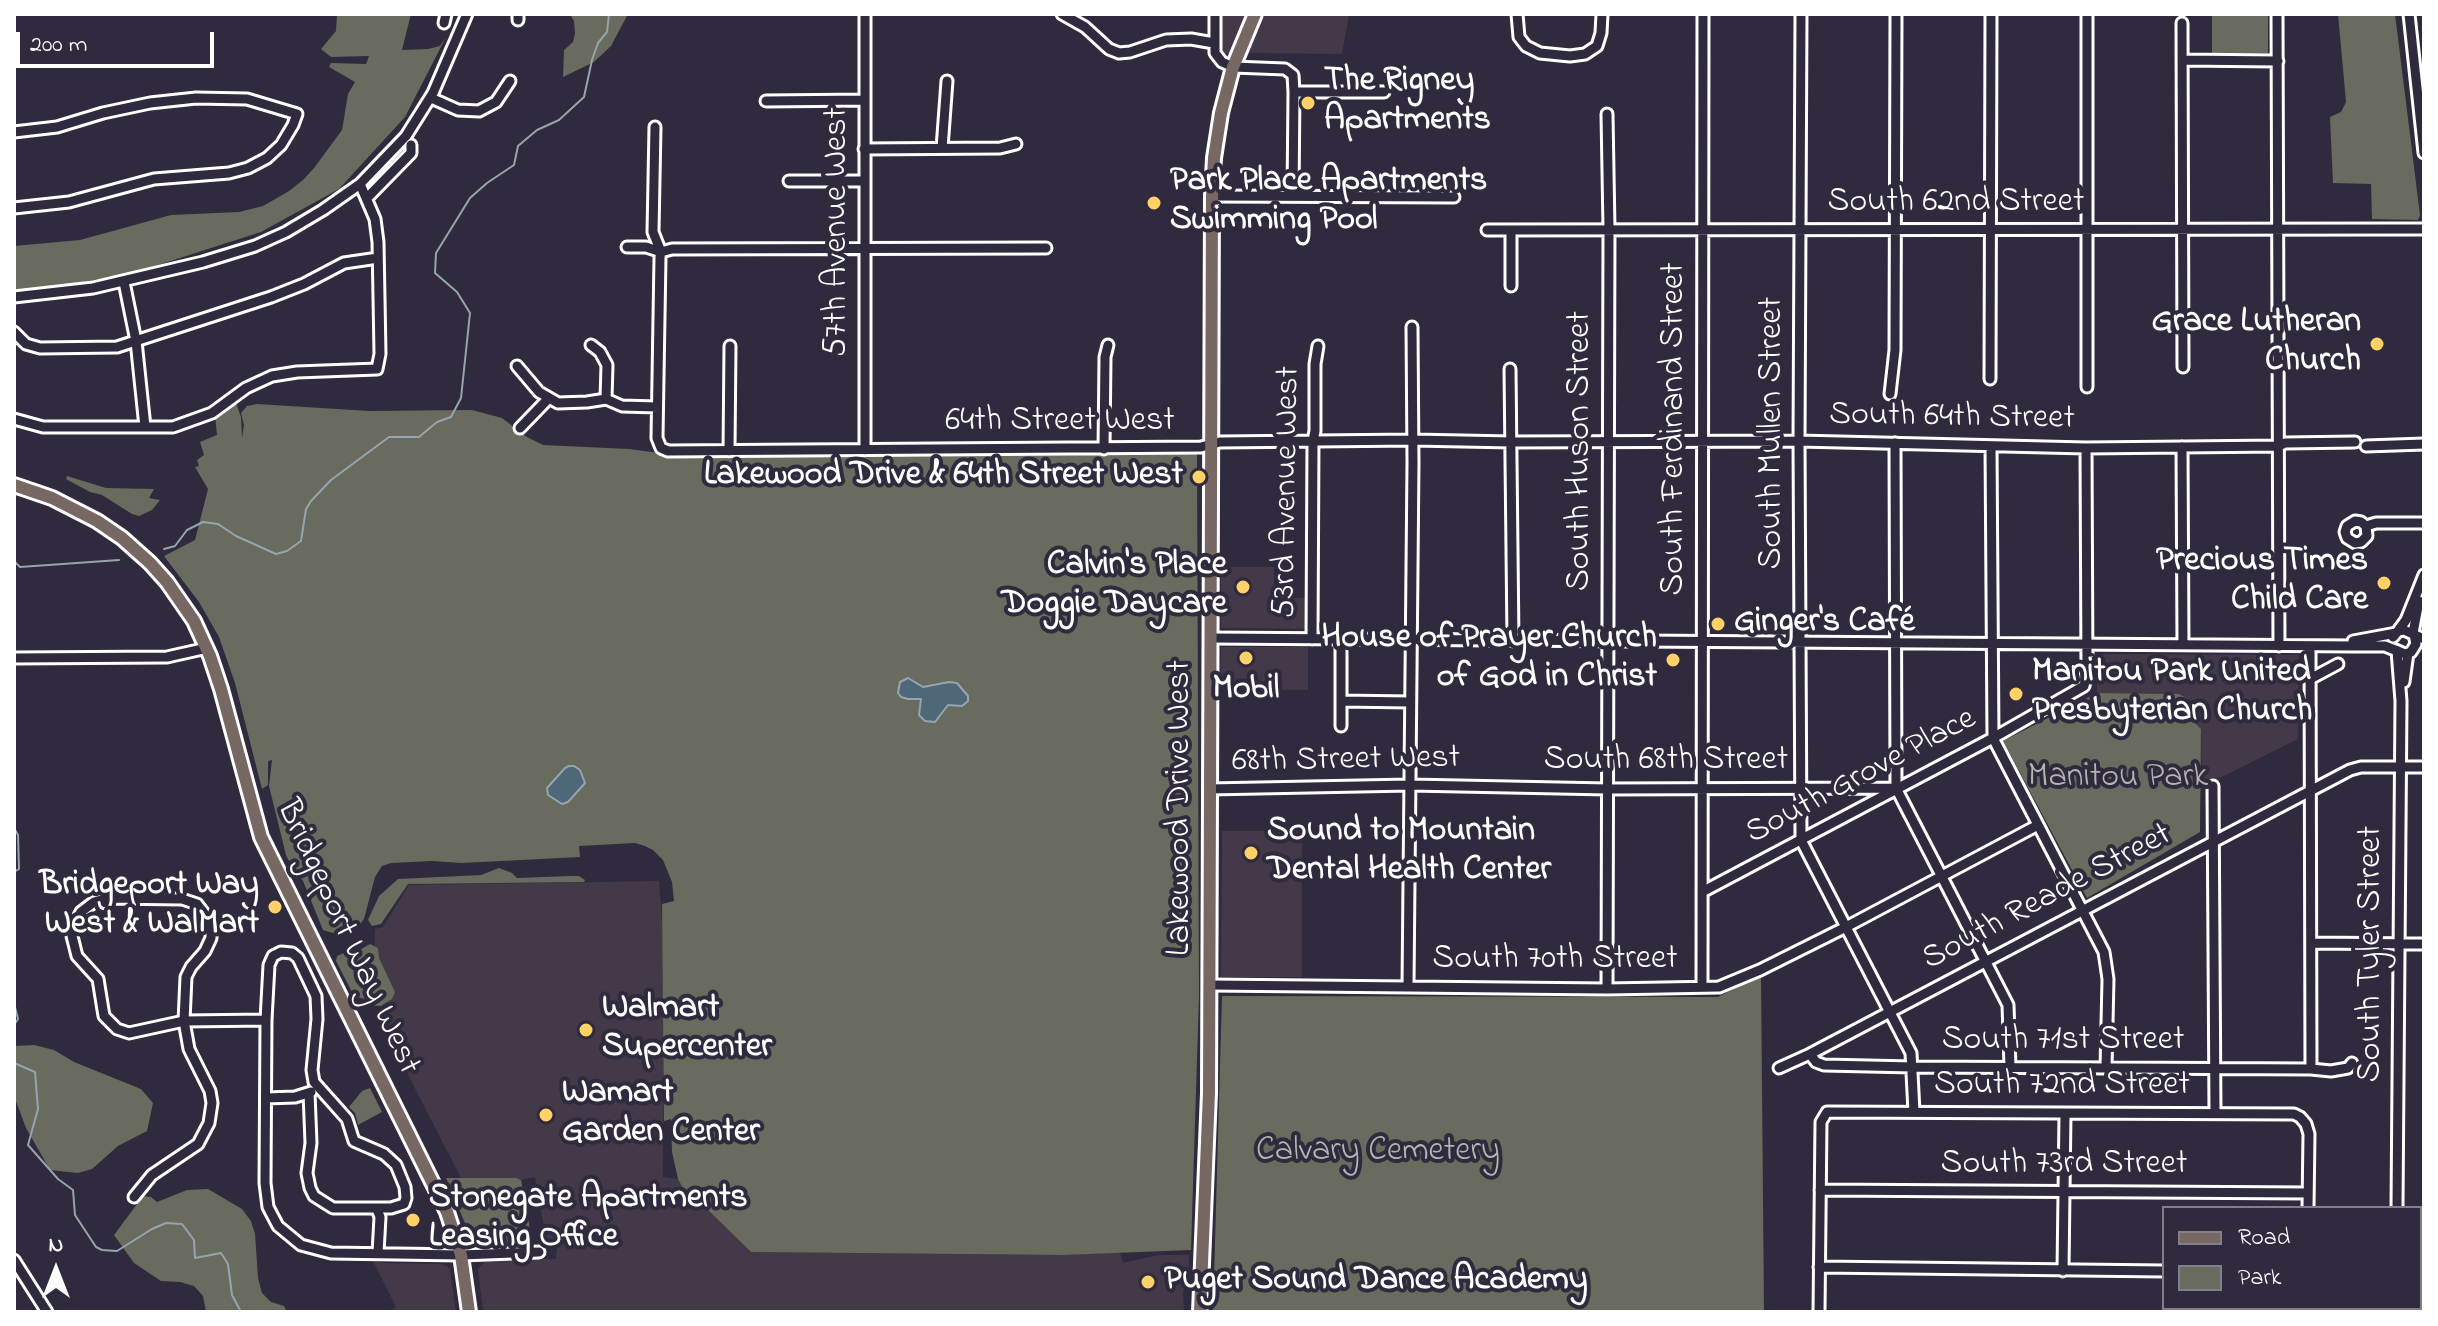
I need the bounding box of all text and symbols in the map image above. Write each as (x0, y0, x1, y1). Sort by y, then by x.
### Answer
scale bar (20, 16, 218, 66)
text: 200 m (30, 28, 87, 63)
place label: The Rigney Apartments (1324, 63, 1491, 142)
marker: The Rigney Apartments (1299, 94, 1317, 112)
street label: 57th Avenue West (819, 107, 859, 357)
place label: Park Place Apartments Swimming Pool (1170, 163, 1487, 242)
street label: South 62nd Street (1828, 184, 2084, 224)
marker: Park Place Apartments Swimming Pool (1145, 194, 1163, 212)
street label: South Ferdinand Street (1656, 262, 1696, 596)
street label: South Mullen Street (1754, 297, 1794, 569)
place label: Grace Lutheran Church (2152, 304, 2361, 384)
street label: South Huson Street (1562, 311, 1602, 591)
marker: Grace Lutheran Church (2368, 335, 2386, 353)
street label: 53rd Avenue West (1266, 366, 1312, 618)
street label: South 64th Street (1829, 396, 2075, 442)
street label: 64th Street West (945, 403, 1175, 443)
place label: Lakewood Drive & 64th Street West (704, 457, 1183, 497)
marker: Lakewood Drive & 64th Street West (1190, 468, 1208, 486)
place label: Precious Times Child Care (2156, 543, 2368, 622)
place label: Calvin's Place Doggie Daycare (1001, 547, 1227, 626)
marker: Precious Times Child Care (2375, 574, 2393, 592)
marker: Calvin's Place Doggie Daycare (1234, 578, 1252, 596)
place label: Ginger's Café (1734, 604, 1915, 644)
marker: Ginger's Café (1709, 615, 1727, 633)
place label: House of Prayer Church of God in Christ (1322, 620, 1657, 700)
marker: Mobil (1237, 649, 1255, 667)
marker: House of Prayer Church of God in Christ (1664, 651, 1682, 669)
place label: Manitou Park United Presbyterian Church (2032, 654, 2312, 734)
street label: Lakewood Drive West (1162, 660, 1202, 956)
place label: Mobil (1212, 671, 1280, 711)
marker: Manitou Park United Presbyterian Church (2007, 685, 2025, 703)
street label: South Grove Place (1740, 700, 1984, 856)
street label: 68th Street West (1232, 740, 1460, 784)
street label: South 68th Street (1544, 742, 1788, 782)
park label: Manitou Park (2028, 759, 2208, 799)
street label: Bridgeport Way West (264, 794, 428, 1082)
place label: Sound to Mountain Dental Health Center (1267, 813, 1551, 892)
street label: South Reade Street (1917, 816, 2179, 982)
street label: South Tyler Street (2353, 826, 2393, 1082)
marker: Sound to Mountain Dental Health Center (1242, 844, 1260, 862)
place label: Bridgeport Way West & WalMart (40, 867, 259, 946)
marker: Bridgeport Way West & WalMart (266, 898, 284, 916)
street label: South 70th Street (1432, 941, 1678, 981)
place label: Walmart Supercenter (602, 990, 772, 1070)
marker: Walmart Supercenter (577, 1021, 595, 1039)
street label: South 71st Street (1942, 1022, 2184, 1062)
street label: South 72nd Street (1934, 1067, 2190, 1107)
place label: Wamart Garden Center (562, 1075, 760, 1154)
marker: Wamart Garden Center (537, 1106, 555, 1124)
park label: Calvary Cemetery (1256, 1133, 1500, 1173)
street label: South 73rd Street (1941, 1146, 2187, 1186)
place label: Stonegate Apartments Leasing Office (429, 1180, 748, 1260)
legend (2162, 1206, 2422, 1310)
marker: Stonegate Apartments Leasing Office (404, 1211, 422, 1229)
text: Road (2238, 1221, 2290, 1256)
north arrow (16, 1230, 96, 1310)
text: N (49, 1230, 63, 1262)
text: Park (2238, 1261, 2281, 1296)
place label: Puget Sound Dance Academy (1164, 1262, 1588, 1302)
marker: Puget Sound Dance Academy (1139, 1273, 1157, 1291)

